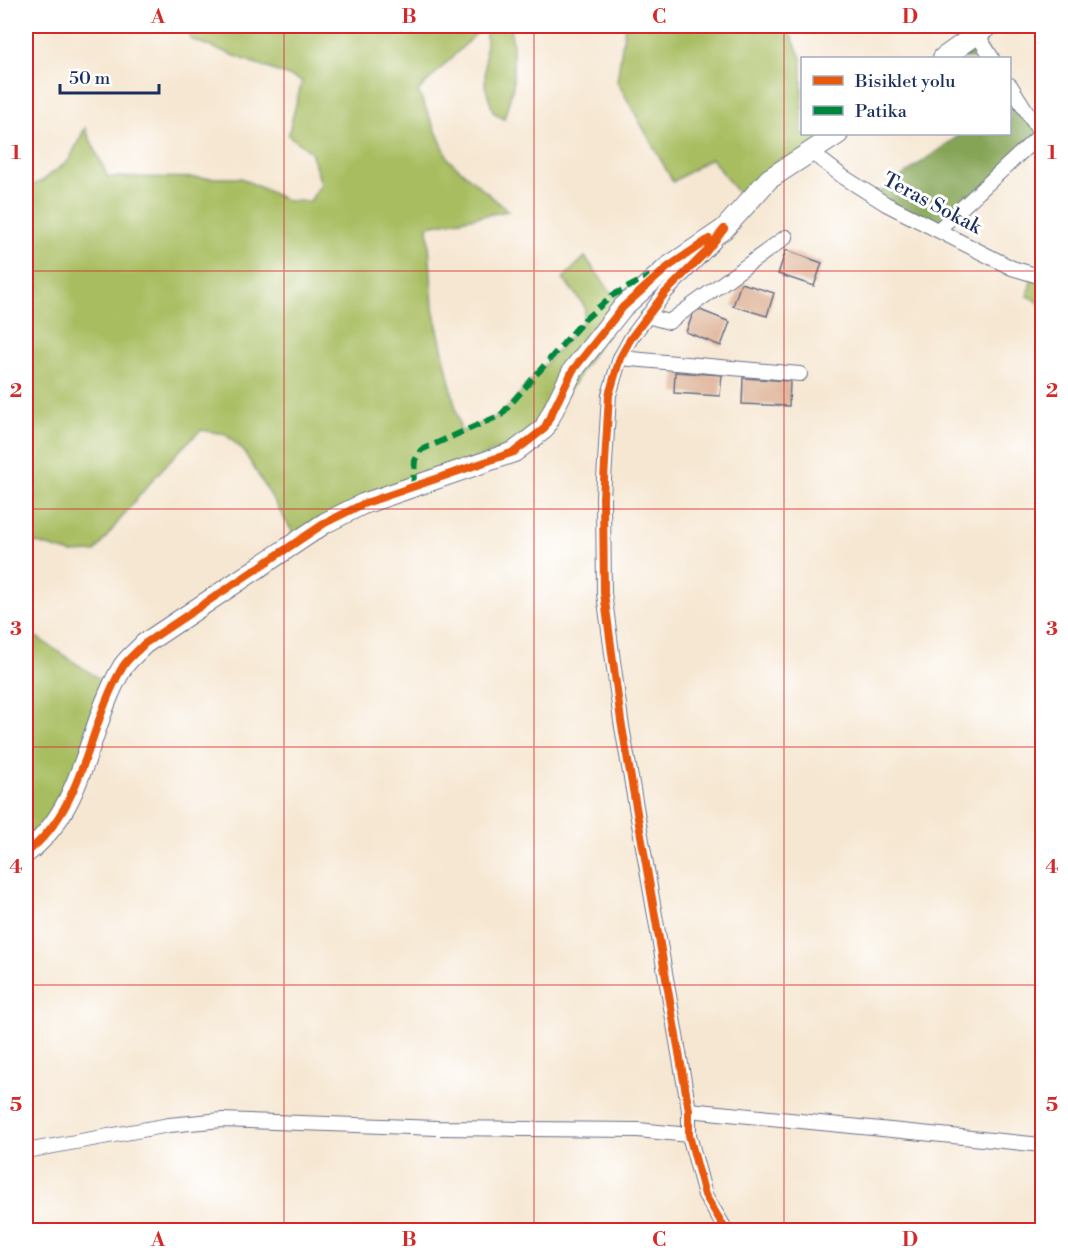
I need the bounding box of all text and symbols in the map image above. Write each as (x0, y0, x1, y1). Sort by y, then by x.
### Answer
text: A (150, 5, 166, 30)
text: B (401, 5, 417, 30)
text: C (652, 5, 666, 30)
text: D (902, 5, 918, 30)
scale bar (60, 57, 159, 95)
legend (801, 57, 1011, 135)
text: 50 m (69, 67, 111, 90)
text: Bisiklet yolu (854, 70, 956, 93)
text: Patika (855, 100, 908, 123)
text: 1 (11, 141, 21, 166)
text: 1 (1047, 141, 1057, 166)
street label: Teras Sokak (878, 168, 987, 241)
text: 2 (10, 379, 22, 404)
text: 2 (1046, 379, 1058, 404)
text: 3 (10, 617, 22, 642)
text: 3 (1046, 617, 1058, 642)
text: 4 (9, 855, 23, 880)
text: 4 (1045, 855, 1059, 880)
text: 5 (10, 1093, 22, 1118)
text: 5 (1046, 1093, 1058, 1118)
text: A (150, 1228, 166, 1253)
text: B (401, 1228, 417, 1253)
text: C (652, 1228, 666, 1253)
text: D (902, 1228, 918, 1253)

